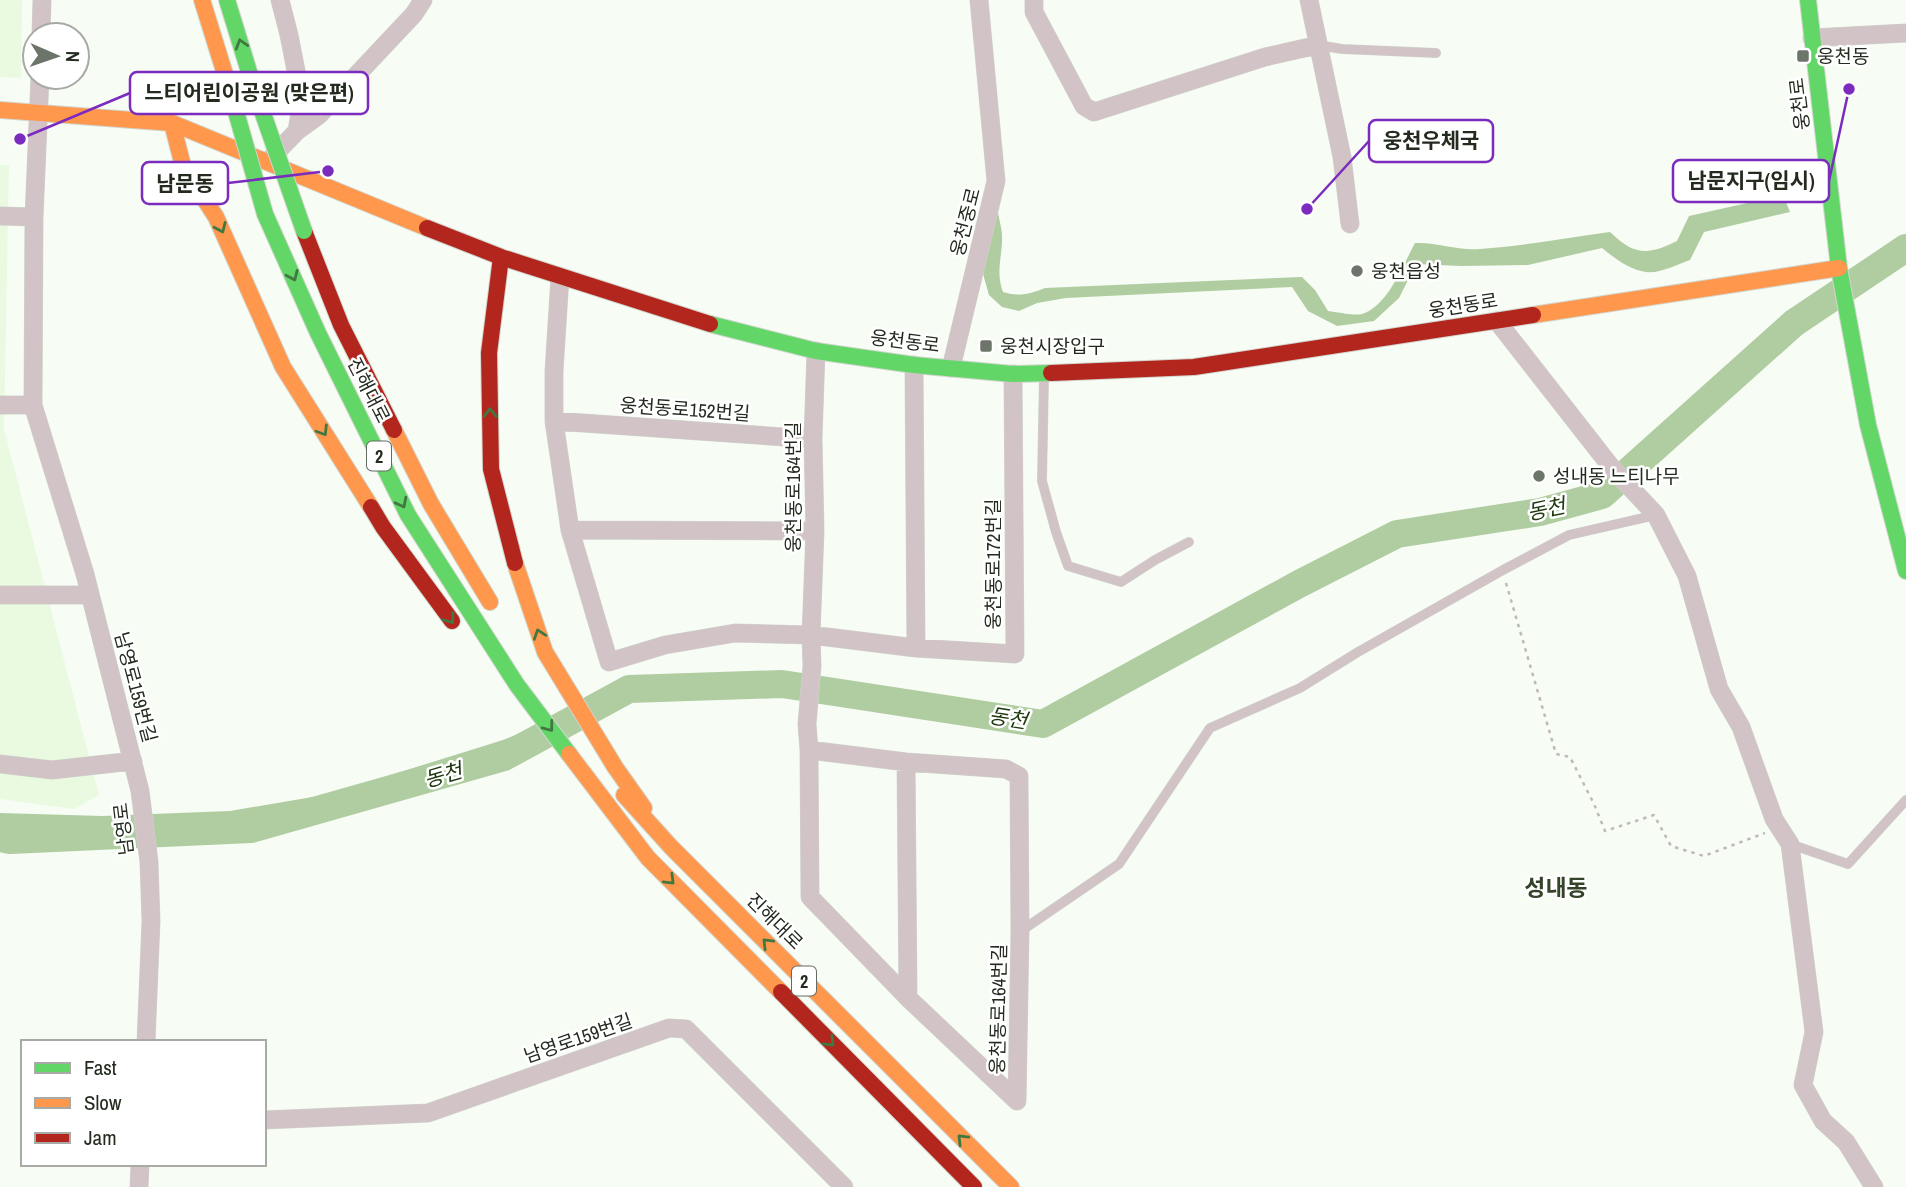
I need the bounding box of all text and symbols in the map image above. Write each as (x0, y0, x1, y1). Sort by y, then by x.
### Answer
north arrow (21, 21, 91, 91)
one-way arrow (234, 38, 249, 50)
place label: 웅천동 (1817, 43, 1869, 69)
marker: 웅천동 (1795, 48, 1811, 64)
text: N (60, 51, 86, 63)
callout: 느티어린이공원 (맞은편) (130, 72, 368, 114)
street label: 웅천로 (1783, 76, 1815, 132)
text: 느티어린이공원 (맞은편) (144, 78, 354, 107)
callout: 웅천우체국 (1369, 120, 1493, 162)
text: 웅천우체국 (1383, 126, 1479, 155)
callout: 남문지구(임시) (1673, 160, 1829, 202)
callout: 남문동 (142, 162, 228, 204)
text: 남문지구(임시) (1687, 166, 1815, 195)
text: 남문동 (156, 169, 214, 198)
street label: 웅천중로 (944, 185, 986, 259)
one-way arrow (213, 221, 227, 233)
place label: 웅천읍성 (1371, 258, 1441, 284)
marker: 웅천읍성 (1349, 263, 1365, 279)
one-way arrow (285, 269, 299, 282)
street label: 웅천동로 (1426, 287, 1500, 323)
street label: 웅천동로 (869, 324, 941, 358)
place label: 웅천시장입구 (1000, 333, 1105, 359)
marker: 웅천시장입구 (978, 338, 994, 354)
street label: 진해대로 (342, 353, 396, 427)
street label: 웅천동로152번길 (619, 391, 751, 427)
one-way arrow (482, 407, 498, 418)
street label: 웅천동로164번길 (780, 422, 806, 552)
one-way arrow (314, 423, 327, 436)
road number: 2 (367, 442, 391, 470)
place label: 성내동 느티나무 (1553, 463, 1680, 489)
marker: 성내동 느티나무 (1531, 468, 1547, 484)
water label: 동천 (1524, 490, 1571, 527)
one-way arrow (394, 496, 408, 508)
street label: 웅천동로172번길 (980, 499, 1006, 629)
one-way arrow (442, 611, 454, 624)
one-way arrow (533, 628, 547, 640)
street label: 남영로159번길 (109, 629, 163, 745)
water label: 동천 (987, 701, 1032, 736)
one-way arrow (541, 719, 554, 732)
water label: 동천 (420, 755, 468, 794)
street label: 남영로 (107, 801, 139, 857)
one-way arrow (661, 872, 674, 885)
district label: 성내동 (1524, 872, 1588, 903)
street label: 진해대로 (741, 887, 809, 955)
one-way arrow (762, 939, 775, 952)
street label: 웅천동로164번길 (984, 943, 1012, 1075)
road number: 2 (792, 966, 816, 996)
street label: 남영로159번길 (520, 1007, 636, 1069)
one-way arrow (822, 1033, 835, 1046)
legend (21, 1040, 266, 1166)
text: Fast (84, 1053, 117, 1082)
text: Slow (84, 1088, 122, 1117)
text: Jam (84, 1123, 117, 1152)
one-way arrow (958, 1134, 971, 1147)

